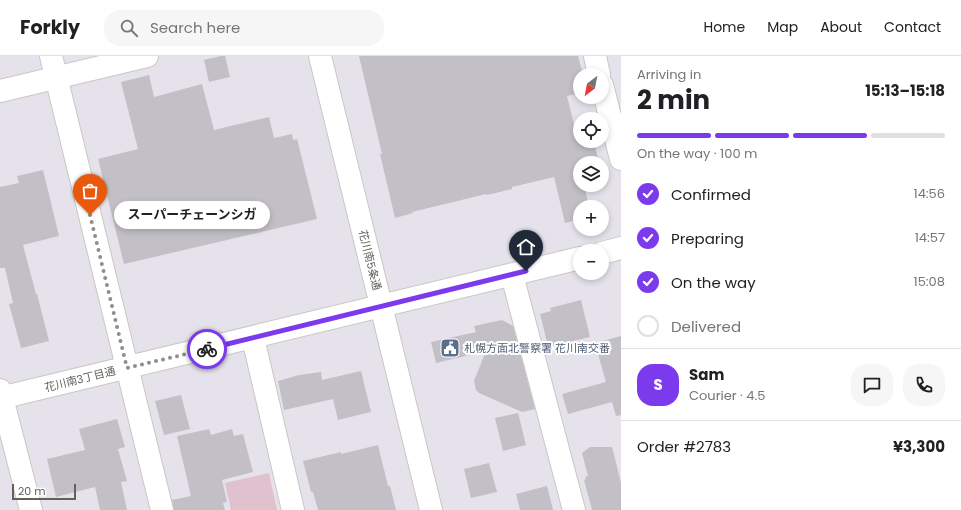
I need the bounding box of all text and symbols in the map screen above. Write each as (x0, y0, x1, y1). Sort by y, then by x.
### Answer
search box (104, 10, 384, 46)
text: Forkly (20, 14, 80, 41)
icon: search (118, 17, 140, 39)
text: Search here (150, 17, 240, 38)
text: Home (703, 17, 745, 37)
text: Map (767, 17, 798, 37)
text: About (820, 17, 862, 37)
text: Contact (884, 17, 941, 37)
text: Arriving in (637, 65, 701, 84)
north arrow (573, 68, 609, 104)
map controls (573, 68, 609, 280)
text: 15:13–15:18 (865, 80, 945, 101)
text: 2 min (637, 82, 710, 118)
button: locate (573, 112, 609, 148)
text: On the way · 100 m (637, 144, 757, 163)
button: layers (573, 156, 609, 192)
pin (73, 174, 107, 215)
icon: bag (79, 180, 101, 202)
icon: check (637, 183, 659, 205)
text: Confirmed (671, 184, 751, 205)
text: 14:56 (913, 184, 945, 203)
button: + (573, 200, 609, 236)
callout: スーパーチェーンシガ (114, 201, 270, 229)
text: スーパーチェーンシガ (127, 205, 257, 224)
icon: check (637, 227, 659, 249)
street label: 花川南5条通 (355, 228, 385, 292)
text: Preparing (671, 228, 744, 249)
text: 14:57 (915, 228, 945, 247)
pin (509, 230, 543, 271)
icon: home (515, 236, 537, 258)
button: − (573, 244, 609, 280)
icon: check (637, 271, 659, 293)
text: On the way (671, 272, 756, 293)
text: 15:08 (914, 272, 945, 291)
text: Delivered (671, 316, 741, 337)
courier (187, 329, 227, 369)
public building icon: 札幌方面北警察署 花川南交番 (439, 337, 461, 359)
icon: bike (196, 338, 218, 360)
place label: 札幌方面北警察署 花川南交番 (464, 340, 610, 356)
street label: 花川南3丁目通 (43, 362, 117, 396)
text: Sam (689, 364, 724, 385)
button: chat (851, 364, 893, 406)
button: phone (903, 364, 945, 406)
text: S (653, 374, 663, 395)
text: Courier · 4.5 (689, 386, 765, 405)
text: Order #2783 (637, 436, 731, 457)
text: ¥3,300 (893, 436, 945, 457)
scale bar (12, 482, 76, 501)
text: 20 m (18, 483, 46, 499)

